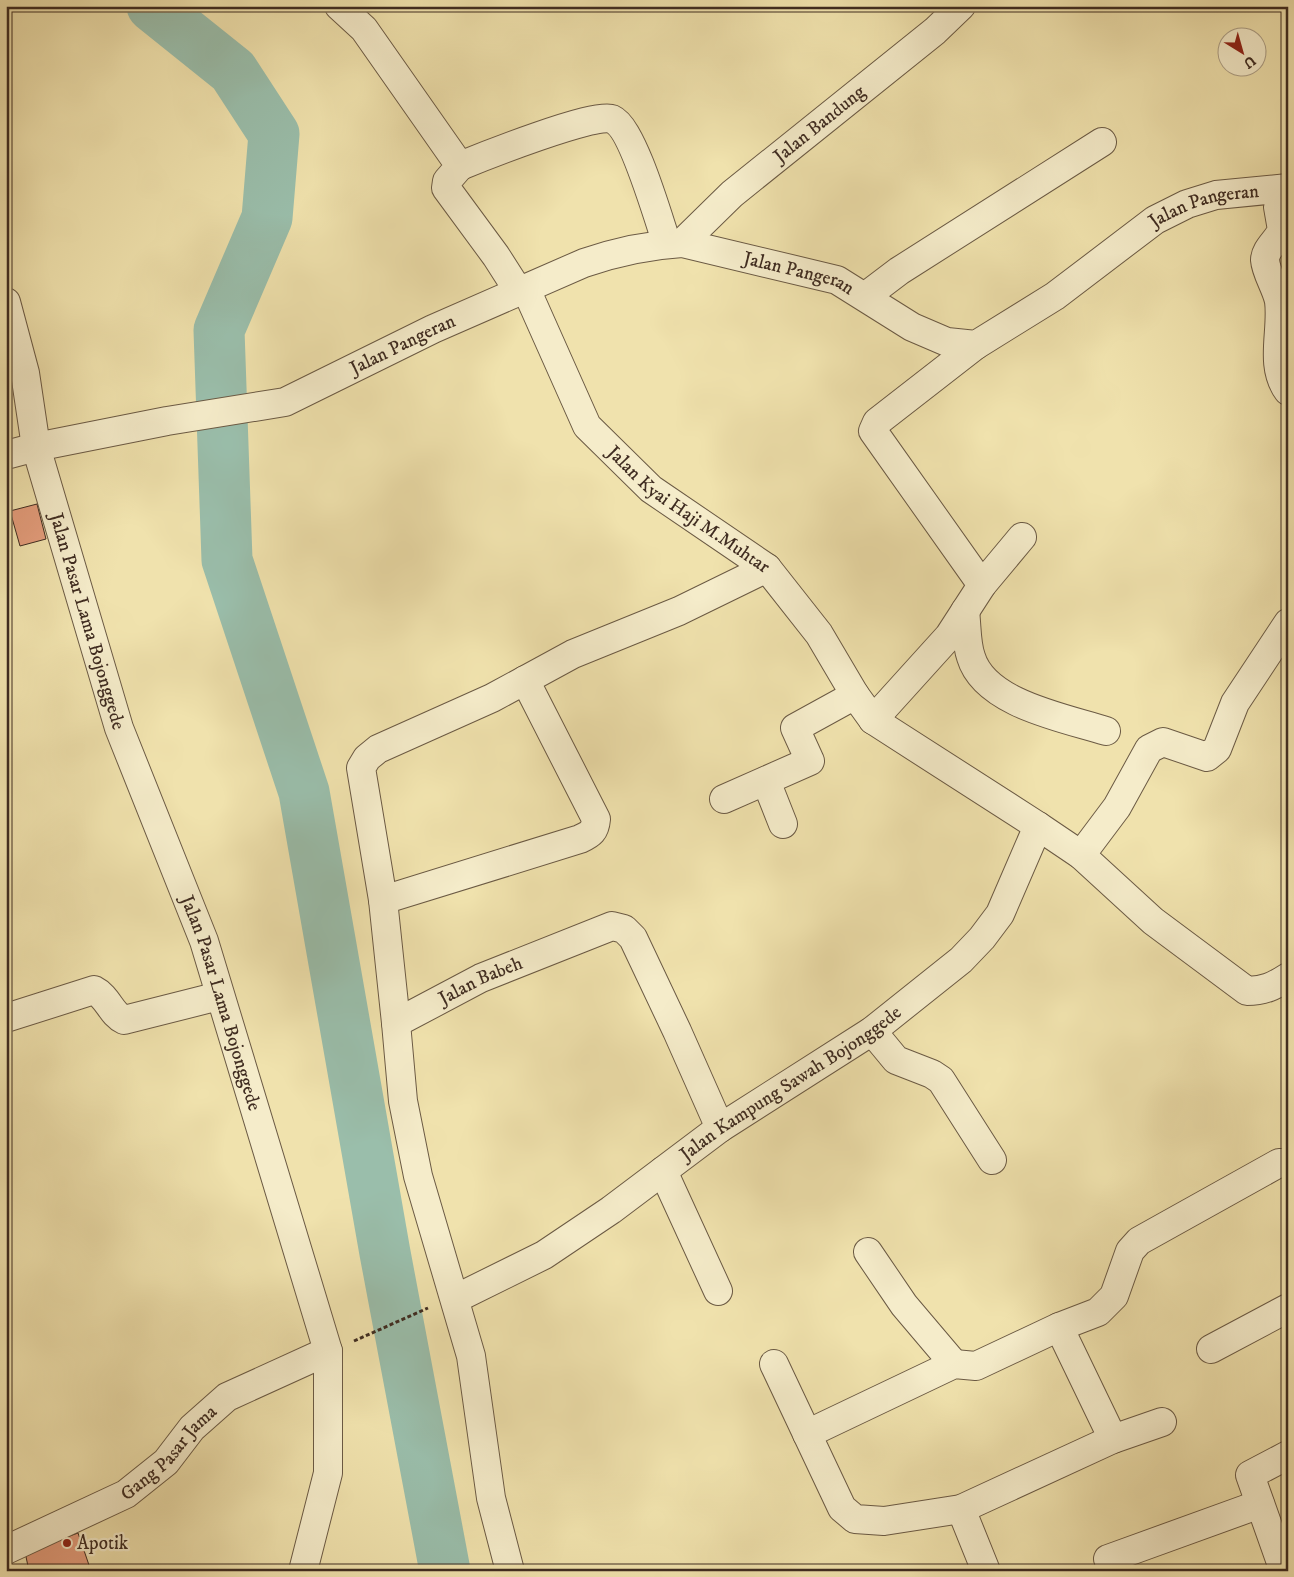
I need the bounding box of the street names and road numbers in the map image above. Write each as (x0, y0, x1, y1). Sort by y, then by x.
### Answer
street label: Jalan Bandung (767, 80, 870, 169)
street label: Jalan Pangeran (1142, 179, 1260, 233)
street label: Jalan Pangeran (739, 246, 859, 300)
street label: Jalan Pangeran (344, 309, 459, 381)
street label: Jalan Kyai Haji M.Muhtar (601, 439, 774, 578)
street label: Jalan Pasar Lama Bojonggede (44, 508, 130, 732)
street label: Jalan Pasar Lama Bojonggede (175, 890, 266, 1114)
street label: Jalan Babeh (433, 951, 526, 1011)
street label: Jalan Kampung Sawah Bojonggede (674, 1001, 906, 1167)
street label: Gang Pasar Jama (116, 1400, 221, 1505)

